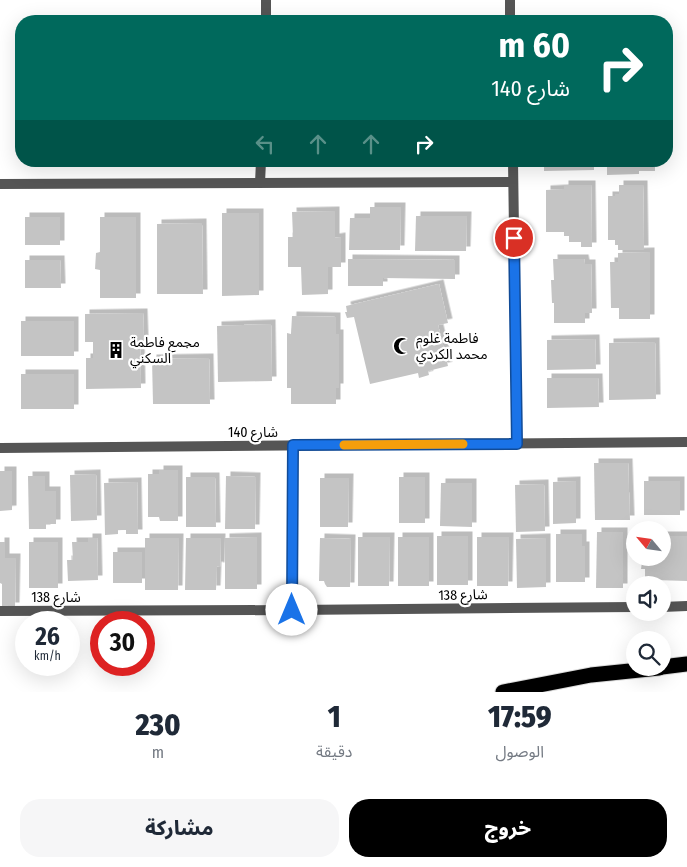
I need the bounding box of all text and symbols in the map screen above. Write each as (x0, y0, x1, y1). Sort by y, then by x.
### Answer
text: 60 m (499, 24, 570, 66)
icon: right (588, 35, 653, 100)
text: شارع 140 (491, 75, 570, 102)
icon: left (251, 130, 279, 158)
icon: ahead (304, 130, 332, 158)
icon: ahead (357, 130, 385, 158)
icon: right (410, 130, 438, 158)
pin (493, 217, 535, 259)
icon: arrive (500, 224, 528, 252)
place label: فاطمة غلوم محمد الكردي (416, 330, 488, 365)
place label: مجمع فاطمة السكني (130, 334, 200, 369)
mosque icon: فاطمة غلوم محمد الكردي (392, 336, 412, 356)
building icon: مجمع فاطمة السكني (106, 340, 126, 360)
street label: شارع 140 (228, 424, 278, 443)
north arrow (626, 521, 671, 566)
map controls (626, 521, 671, 676)
button: sound (626, 576, 671, 621)
position arrow (265, 583, 317, 635)
street label: شارع 138 (438, 586, 488, 606)
street label: شارع 138 (31, 589, 81, 608)
speed limit sign: 30 (90, 611, 155, 676)
text: 26 (35, 622, 60, 652)
button: search (626, 631, 671, 676)
text: km/h (34, 649, 61, 663)
text: 1 (328, 699, 341, 735)
text: 17:59 (488, 699, 552, 735)
text: 230 (135, 707, 181, 743)
text: دقيقة (316, 742, 352, 761)
text: الوصول (495, 742, 544, 761)
text: m (152, 743, 164, 762)
button: مشاركة (20, 799, 339, 857)
button: خروج (349, 799, 667, 857)

